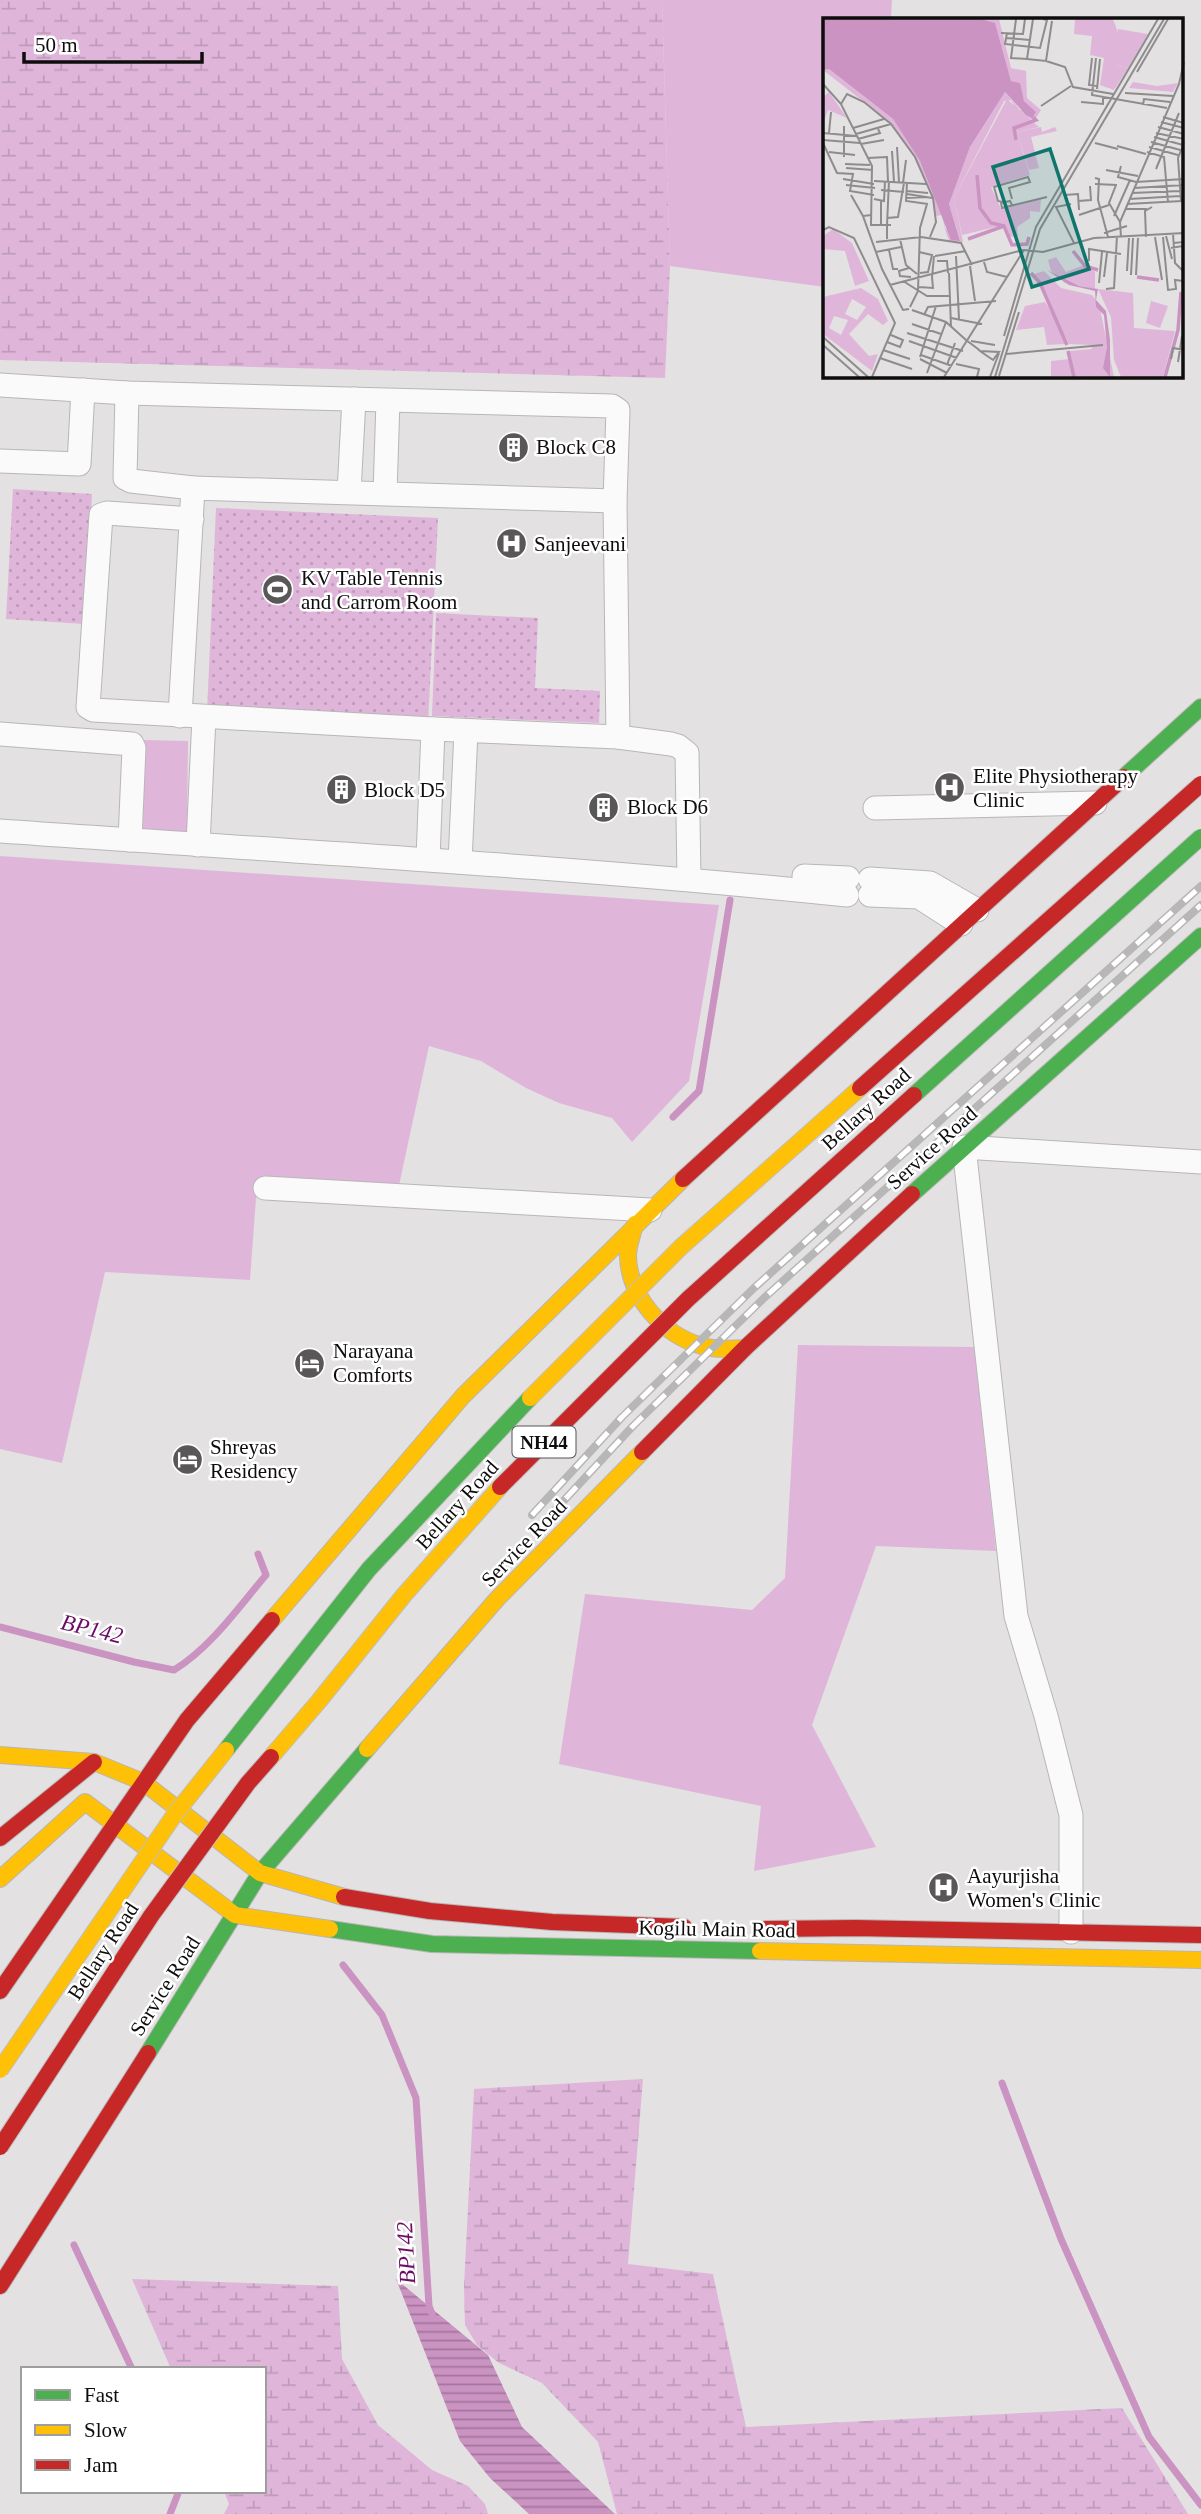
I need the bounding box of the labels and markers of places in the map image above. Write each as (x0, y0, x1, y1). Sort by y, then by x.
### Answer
building icon: Block C8 (496, 430, 530, 464)
place label: Block C8 (536, 435, 616, 459)
hospital icon: Sanjeevani (494, 527, 528, 561)
place label: Sanjeevani (534, 532, 626, 556)
place label: KV Table Tennis and Carrom Room (301, 566, 457, 614)
sports icon: KV Table Tennis and Carrom Room (261, 573, 295, 607)
place label: Elite Physiotherapy Clinic (973, 764, 1139, 812)
hospital icon: Elite Physiotherapy Clinic (933, 771, 967, 805)
building icon: Block D5 (324, 773, 358, 807)
place label: Block D5 (364, 778, 445, 802)
building icon: Block D6 (587, 790, 621, 824)
place label: Block D6 (627, 795, 708, 819)
place label: Narayana Comforts (333, 1339, 414, 1387)
hotel icon: Narayana Comforts (293, 1346, 327, 1380)
place label: Shreyas Residency (210, 1435, 298, 1483)
hotel icon: Shreyas Residency (170, 1442, 204, 1476)
place label: Aayurjisha Women's Clinic (967, 1864, 1100, 1912)
hospital icon: Aayurjisha Women's Clinic (927, 1871, 961, 1905)

